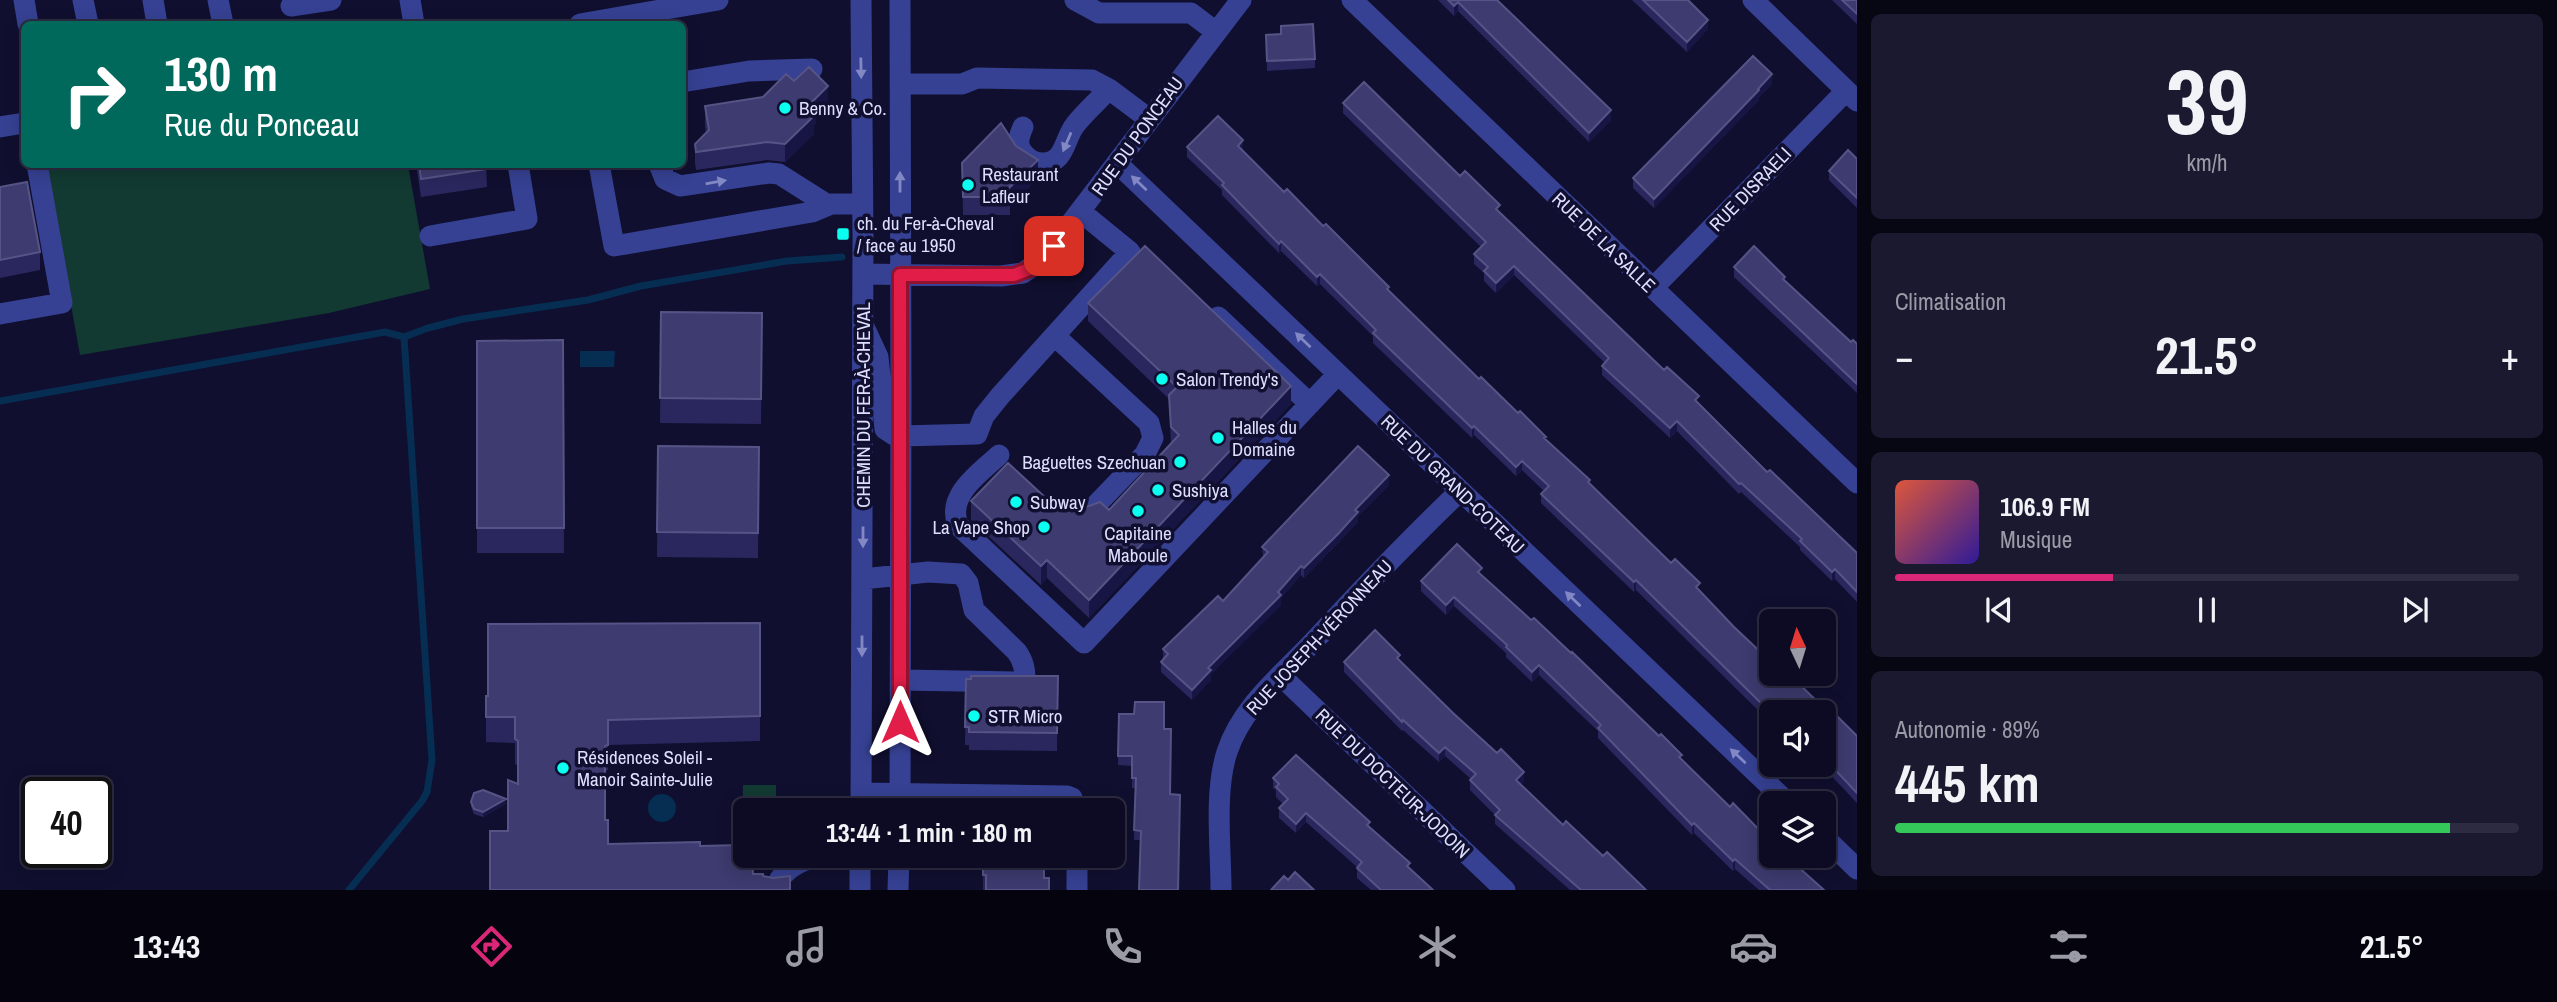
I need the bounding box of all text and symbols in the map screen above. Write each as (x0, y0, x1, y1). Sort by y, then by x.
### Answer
text: 130 m (164, 40, 278, 106)
text: 39 (2166, 40, 2249, 162)
icon: right (49, 49, 140, 140)
one-way arrow (855, 57, 867, 79)
street label: RUE DU PONCEAU (1085, 71, 1189, 201)
place label: Benny & Co. (799, 95, 886, 121)
marker: Benny & Co. (777, 100, 793, 116)
text: Rue du Ponceau (164, 103, 360, 146)
one-way arrow (1061, 131, 1072, 152)
street label: RUE DISRAELI (1703, 141, 1797, 237)
text: km/h (2187, 147, 2227, 178)
place label: Restaurant Lafleur (982, 161, 1059, 209)
one-way arrow (894, 171, 906, 193)
one-way arrow (1130, 175, 1148, 191)
one-way arrow (705, 176, 727, 187)
marker: Restaurant Lafleur (960, 177, 976, 193)
street label: RUE DE LA SALLE (1547, 186, 1661, 298)
place label: ch. du Fer-à-Cheval / face au 1950 (857, 210, 994, 258)
pin (1024, 216, 1084, 276)
marker: ch. du Fer-à-Cheval / face au 1950 (835, 226, 851, 242)
icon: arrive (1035, 227, 1073, 265)
text: Climatisation (1895, 286, 2006, 317)
street label: CHEMIN DU FER-À-CHEVAL (850, 302, 876, 508)
text: 21.5° (2155, 320, 2259, 390)
text: − (1895, 331, 1913, 382)
text: + (2501, 331, 2519, 382)
one-way arrow (1295, 333, 1312, 349)
place label: Salon Trendy's (1176, 366, 1279, 392)
marker: Salon Trendy's (1154, 371, 1170, 387)
street label: RUE DU GRAND-COTEAU (1375, 409, 1531, 559)
place label: Halles du Domaine (1232, 414, 1297, 462)
marker: Halles du Domaine (1210, 430, 1226, 446)
place label: Baguettes Szechuan (1022, 449, 1166, 475)
marker: Baguettes Szechuan (1172, 454, 1188, 470)
place label: Sushiya (1172, 477, 1229, 503)
marker: Sushiya (1150, 482, 1166, 498)
place label: Subway (1030, 489, 1086, 515)
text: 106.9 FM (2000, 489, 2090, 524)
marker: Subway (1008, 494, 1024, 510)
marker: Capitaine Maboule (1130, 503, 1146, 519)
place label: La Vape Shop (932, 514, 1030, 540)
marker: La Vape Shop (1036, 519, 1052, 535)
place label: Capitaine Maboule (1104, 520, 1172, 568)
text: Musique (2000, 524, 2072, 555)
one-way arrow (857, 526, 869, 548)
street label: RUE JOSEPH-VÉRONNEAU (1240, 554, 1398, 720)
one-way arrow (1565, 591, 1582, 608)
icon: previous (1980, 591, 2018, 629)
icon: pause (2188, 591, 2226, 629)
icon: next (2396, 591, 2434, 629)
north arrow (1759, 609, 1836, 686)
map controls (1759, 609, 1836, 868)
one-way arrow (857, 635, 868, 657)
position arrow (863, 685, 937, 759)
button: sound (1759, 700, 1836, 777)
street label: RUE DU DOCTEUR-JODOIN (1310, 702, 1476, 864)
place label: STR Micro (988, 703, 1062, 729)
marker: STR Micro (966, 708, 982, 724)
text: Autonomie · 89% (1895, 714, 2040, 745)
place label: Résidences Soleil - Manoir Sainte-Julie (577, 744, 713, 792)
text: 445 km (1895, 748, 2040, 818)
one-way arrow (1730, 749, 1747, 765)
marker: Résidences Soleil - Manoir Sainte-Julie (555, 760, 571, 776)
speed limit sign: 40 (21, 777, 112, 868)
button: layers (1759, 791, 1836, 868)
text: 13:44 · 1 min · 180 m (826, 815, 1032, 850)
icon: directions (467, 922, 516, 971)
icon: music (782, 922, 831, 971)
icon: phone (1098, 922, 1147, 971)
icon: climate (1413, 922, 1462, 971)
icon: car (1729, 922, 1778, 971)
icon: filters (2044, 922, 2093, 971)
text: 13:43 (133, 925, 200, 968)
text: 21.5° (2360, 925, 2424, 968)

